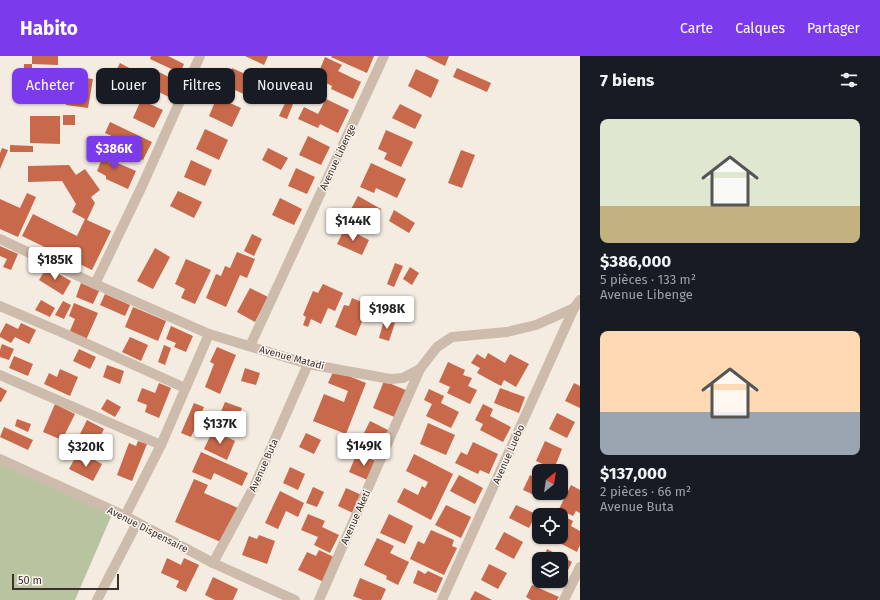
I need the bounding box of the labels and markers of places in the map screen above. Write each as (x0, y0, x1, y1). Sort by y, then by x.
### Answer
pin: $386K (86, 136, 142, 170)
pin: $144K (325, 208, 381, 242)
pin: $185K (27, 247, 83, 281)
pin: $198K (359, 296, 415, 330)
pin: $137K (192, 411, 248, 445)
pin: $149K (336, 433, 392, 467)
pin: $320K (58, 434, 114, 468)

